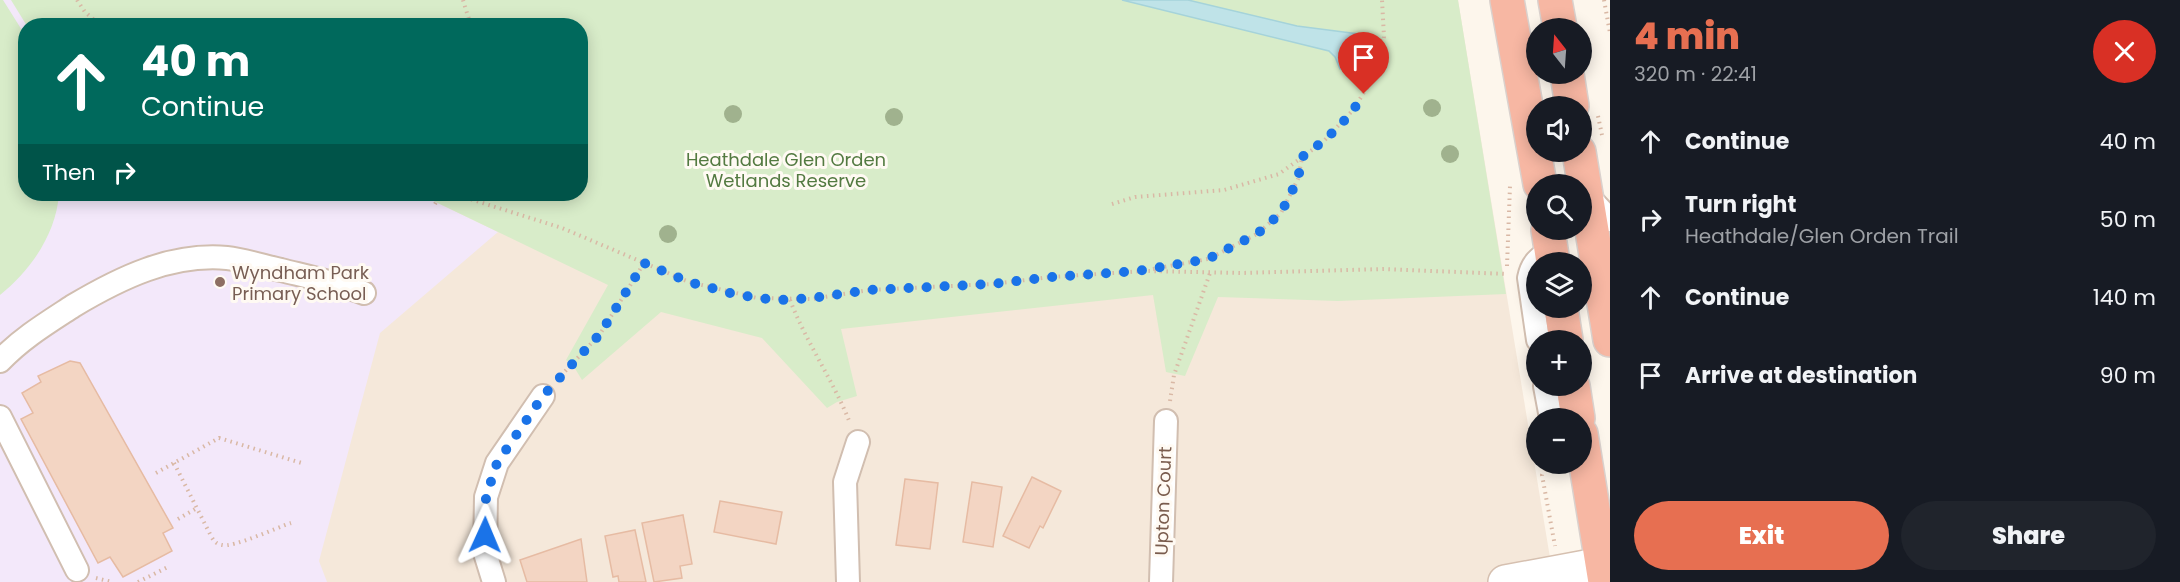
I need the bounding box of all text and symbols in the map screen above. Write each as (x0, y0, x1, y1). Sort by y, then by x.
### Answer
text: 4 min (1634, 11, 1740, 62)
north arrow (1526, 18, 1592, 84)
map controls (1526, 18, 1592, 474)
button: close (2093, 20, 2156, 83)
text: 40 m (141, 32, 250, 91)
pin (1338, 32, 1389, 94)
icon: arrive (1347, 41, 1380, 74)
icon: ahead (42, 42, 120, 120)
text: 320 m · 22:41 (1634, 60, 1757, 88)
text: Continue (141, 88, 264, 125)
button: sound (1526, 96, 1592, 162)
icon: ahead (1634, 125, 1667, 158)
text: Continue (1685, 126, 1789, 157)
text: 40 m (2100, 126, 2156, 157)
park label: Heathdale Glen Orden Wetlands Reserve (686, 147, 886, 193)
icon: right (108, 156, 141, 189)
text: Then (42, 157, 96, 188)
button: search (1526, 174, 1592, 240)
text: Turn right (1685, 189, 1796, 220)
icon: right (1634, 203, 1667, 236)
text: 50 m (2100, 204, 2156, 235)
text: Heathdale/Glen Orden Trail (1685, 222, 1959, 250)
button: layers (1526, 252, 1592, 318)
place label: Wyndham Park Primary School (232, 260, 370, 306)
marker: Wyndham Park Primary School (213, 275, 227, 289)
icon: ahead (1634, 281, 1667, 314)
text: Continue (1685, 282, 1789, 313)
text: 140 m (2093, 282, 2156, 313)
button: + (1526, 330, 1592, 396)
icon: arrive (1634, 359, 1667, 392)
text: Arrive at destination (1685, 360, 1917, 391)
text: 90 m (2100, 360, 2156, 391)
button: − (1526, 408, 1592, 474)
street label: Upton Court (1149, 446, 1177, 556)
button: Exit (1634, 501, 1889, 570)
button: Share (1901, 501, 2156, 570)
position arrow (453, 503, 517, 567)

